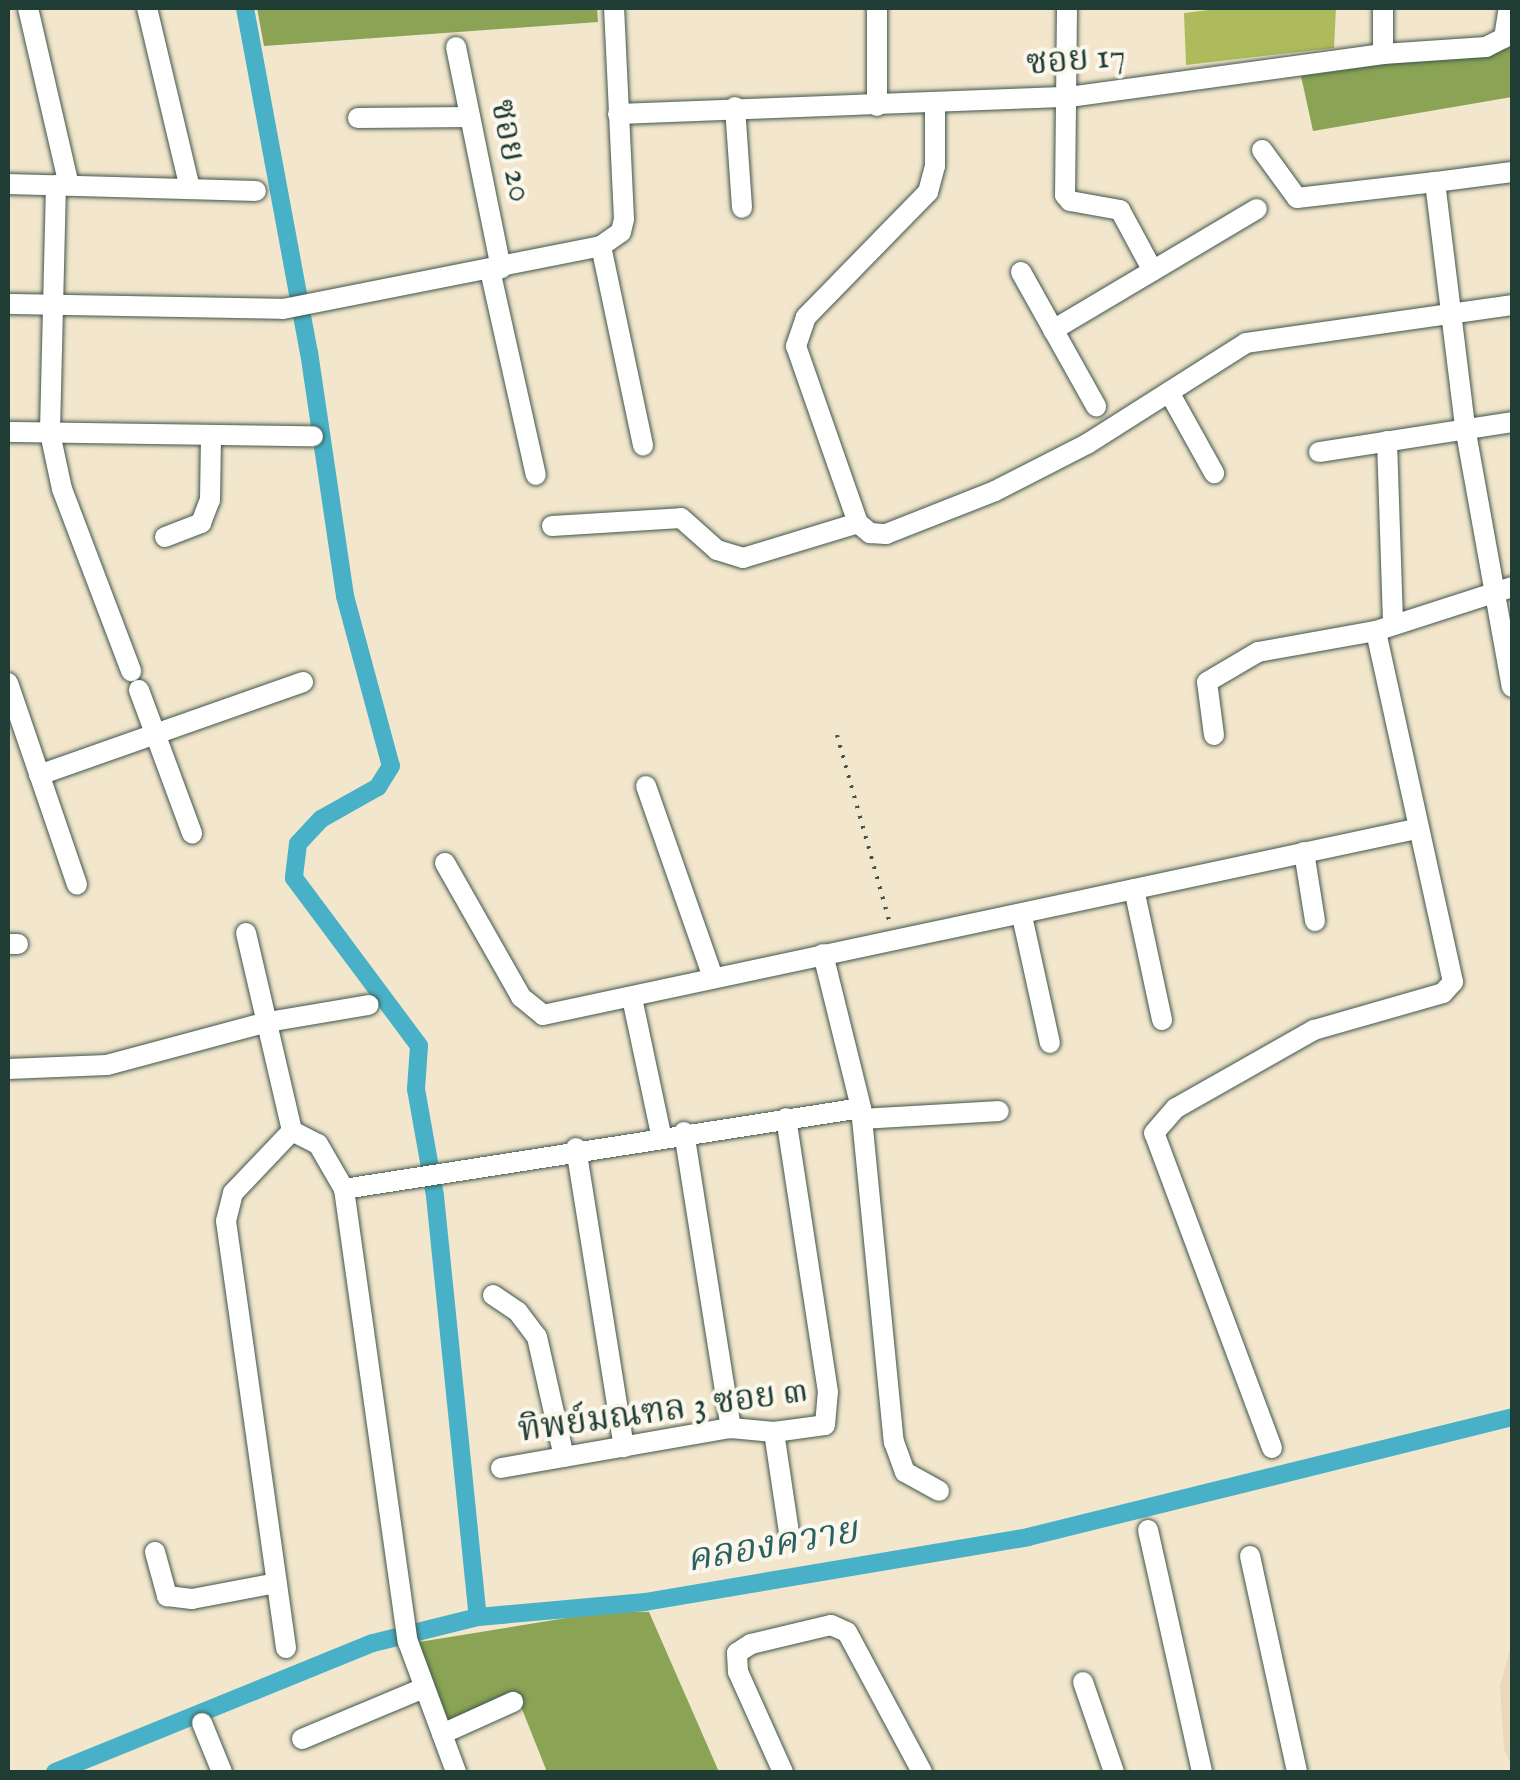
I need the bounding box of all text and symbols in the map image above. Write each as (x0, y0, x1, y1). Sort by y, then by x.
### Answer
street label: ซอย 17 (1025, 36, 1127, 86)
street label: ซอย 20 (479, 96, 541, 206)
street label: ทิพย์มณฑล 3 ซอย ๓ (516, 1371, 810, 1453)
water label: คลองควาย (683, 1510, 861, 1584)

